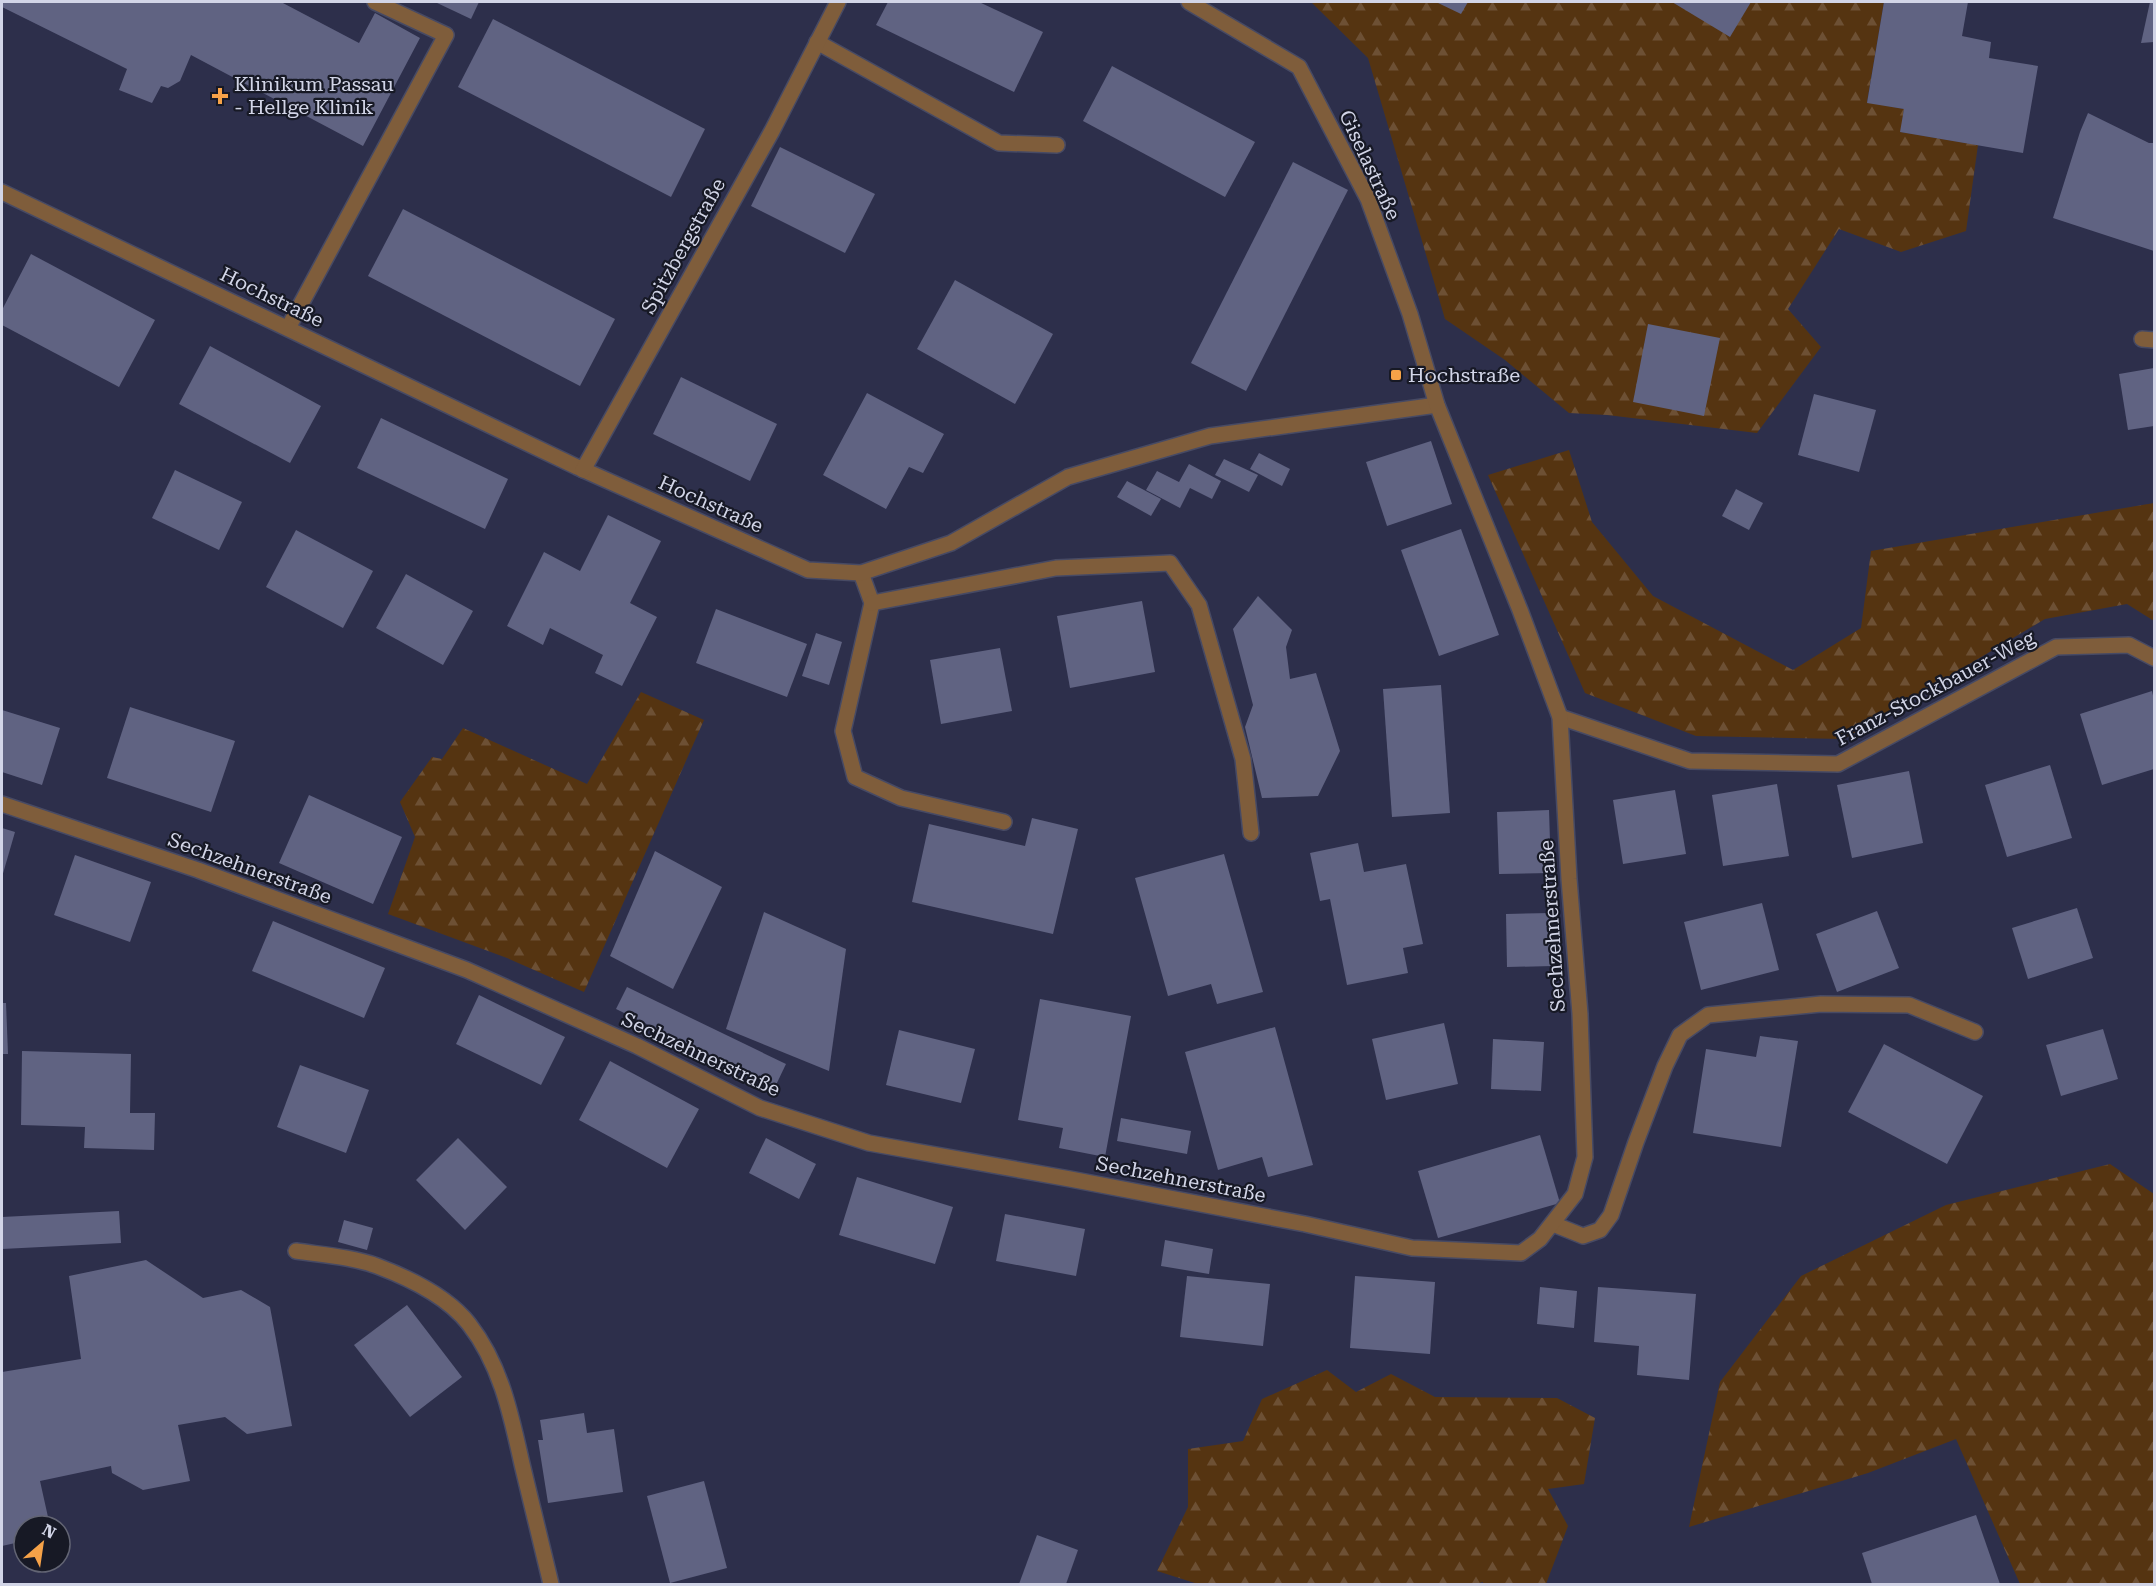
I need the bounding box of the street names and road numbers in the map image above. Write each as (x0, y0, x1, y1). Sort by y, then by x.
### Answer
street label: Giselastraße (1334, 106, 1406, 224)
street label: Spitzbergstraße (636, 174, 730, 318)
street label: Hochstraße (216, 262, 328, 332)
street label: Hochstraße (655, 470, 767, 538)
street label: Franz-Stockbauer-Weg (1831, 625, 2039, 751)
street label: Sechzehnerstraße (165, 827, 335, 909)
street label: Sechzehnerstraße (1534, 839, 1570, 1013)
street label: Sechzehnerstraße (618, 1007, 784, 1101)
street label: Sechzehnerstraße (1094, 1151, 1268, 1207)

